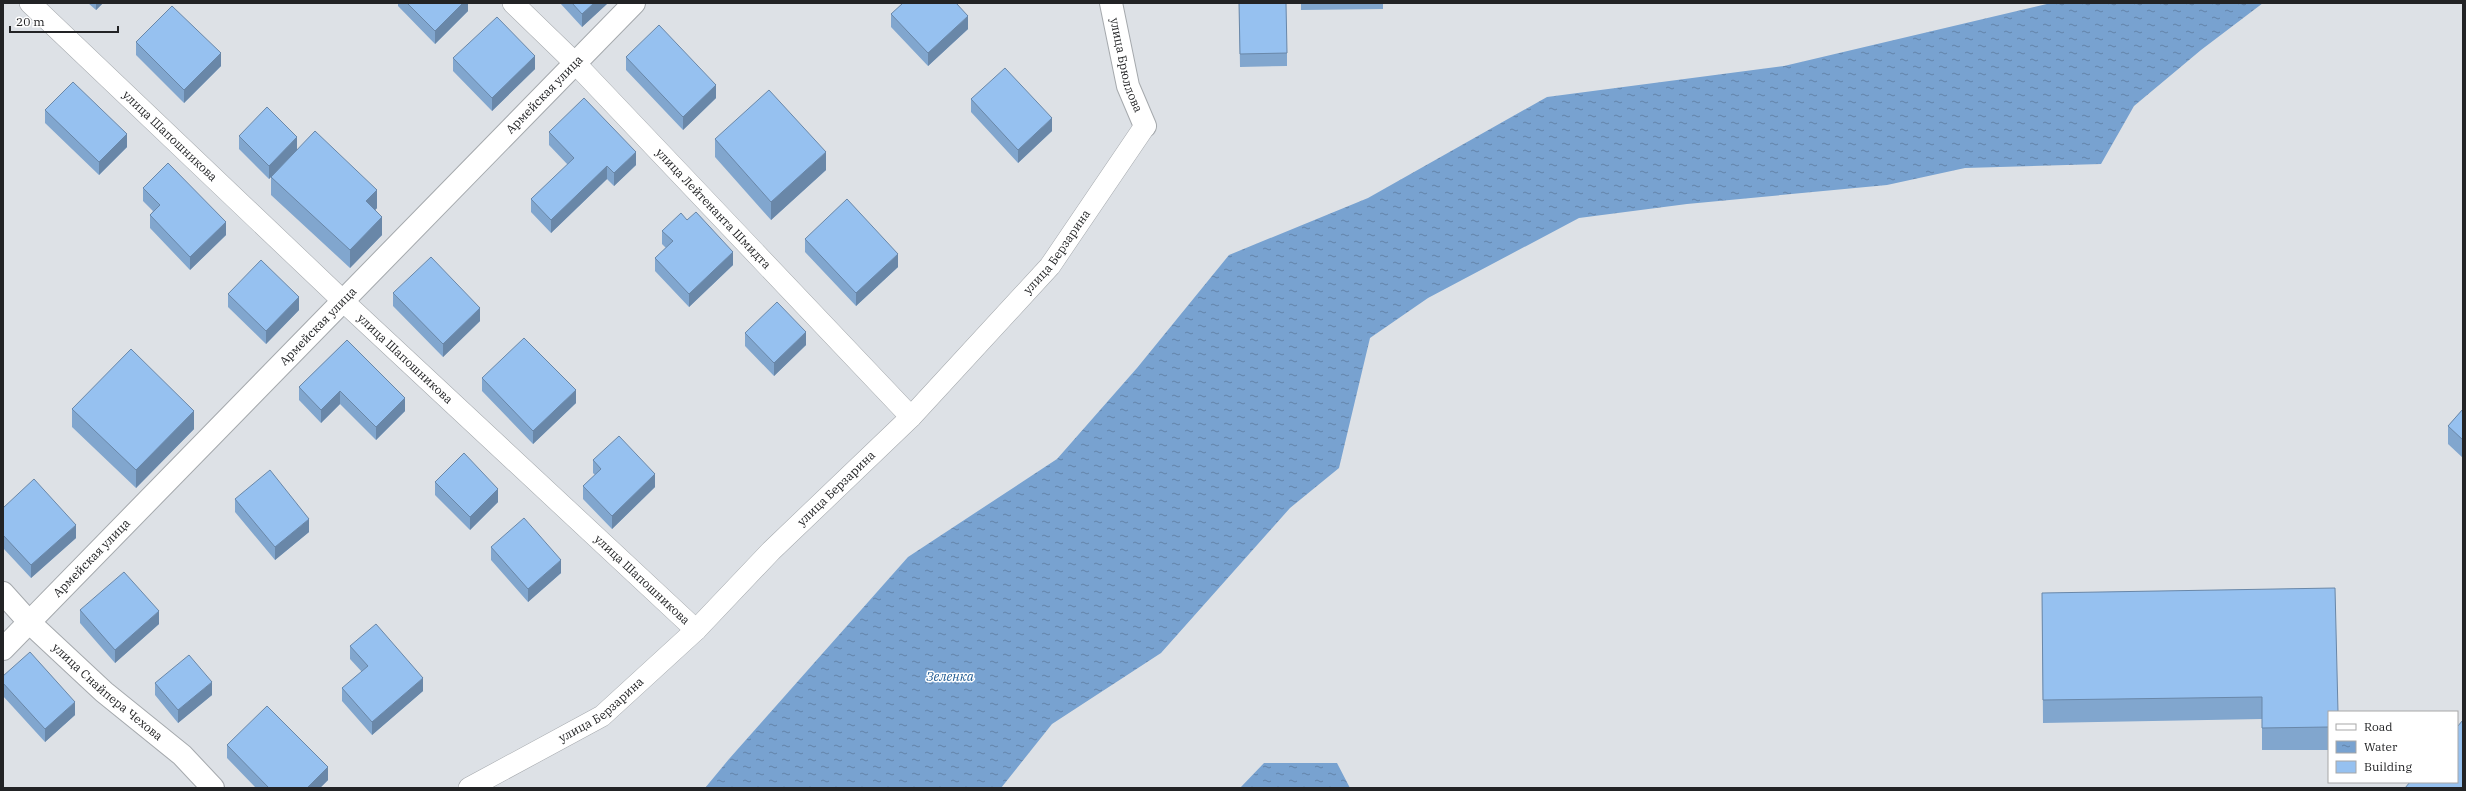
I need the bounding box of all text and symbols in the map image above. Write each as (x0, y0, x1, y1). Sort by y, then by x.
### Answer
scale bar (10, 8, 118, 34)
text: 20 m (16, 14, 45, 29)
street label: улица Брюллова (1107, 16, 1147, 115)
street label: Армейская улица (503, 52, 586, 137)
street label: улица Шапошникова (120, 87, 221, 185)
street label: улица Лейтенанта Шмидта (653, 145, 775, 272)
street label: улица Берзарина (1020, 206, 1093, 297)
street label: Армейская улица (276, 283, 360, 368)
street label: улица Шапошникова (355, 310, 457, 407)
street label: улица Берзарина (794, 447, 878, 529)
street label: Армейская улица (50, 515, 133, 600)
street label: улица Шапошникова (592, 531, 694, 628)
street label: улица Снайпера Чехова (49, 640, 166, 744)
water label: Зеленка (926, 668, 974, 685)
street label: улица Берзарина (556, 673, 647, 745)
legend (2328, 711, 2458, 783)
text: Road (2364, 719, 2393, 734)
text: Water (2364, 739, 2398, 754)
text: Building (2364, 759, 2412, 774)

